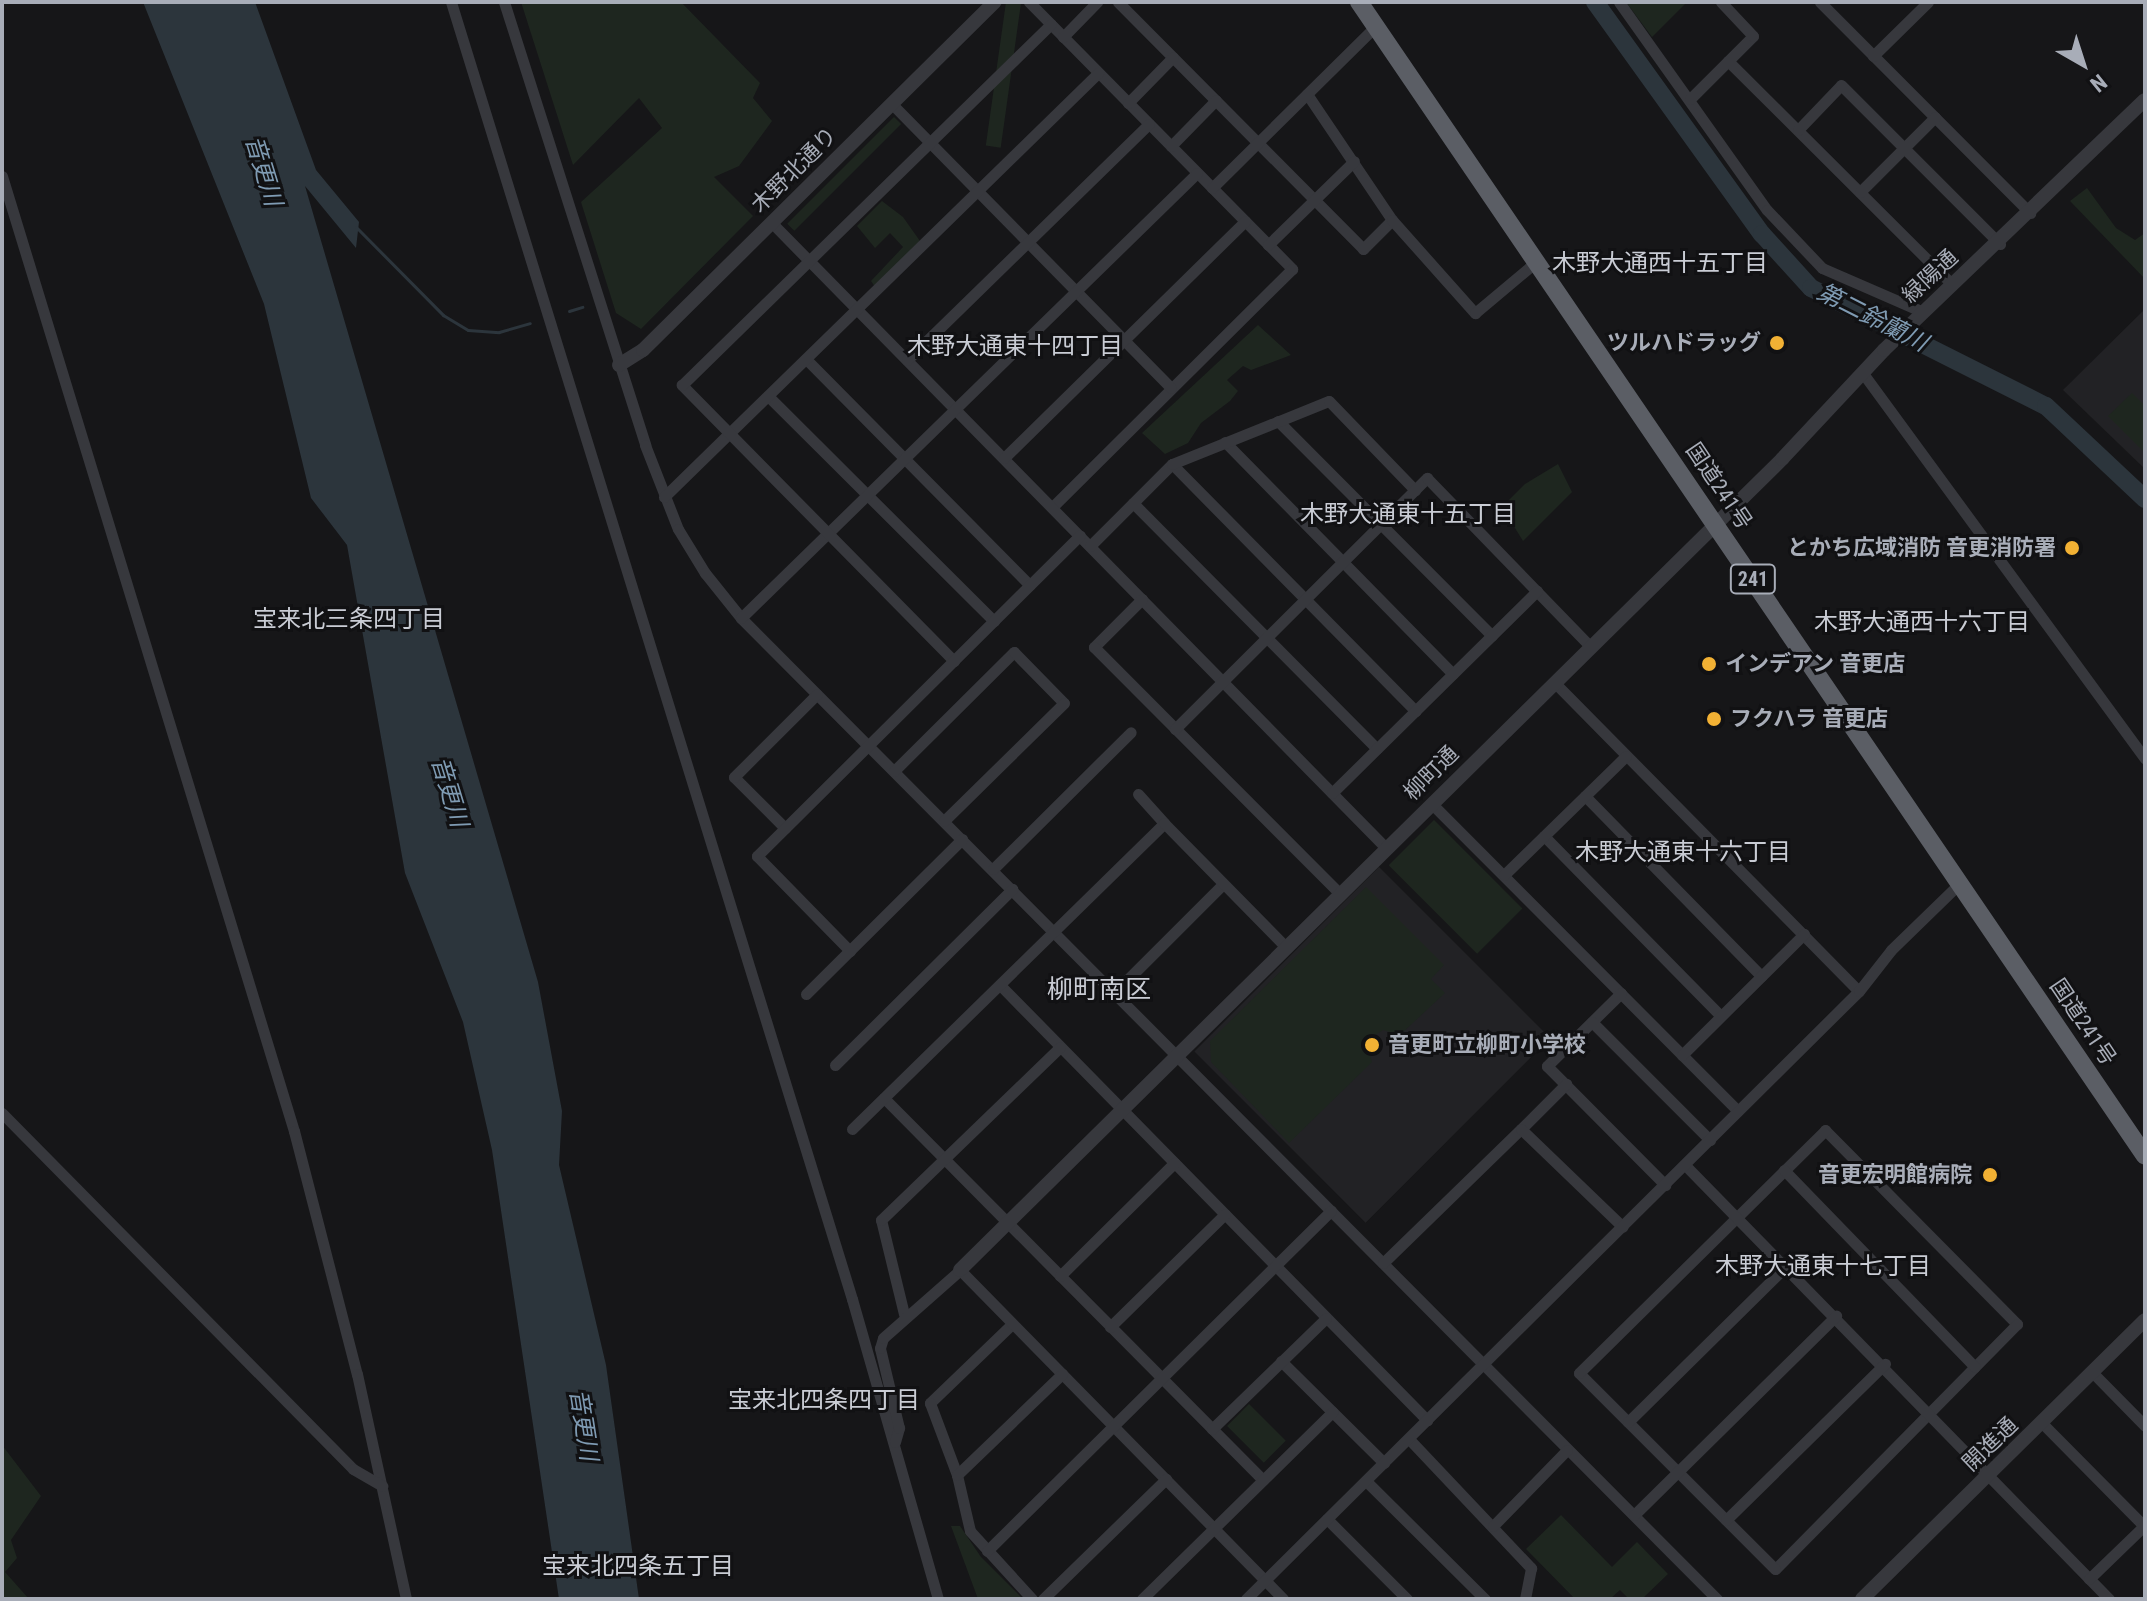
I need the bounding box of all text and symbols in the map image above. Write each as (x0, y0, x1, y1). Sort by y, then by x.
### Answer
north arrow (2043, 24, 2123, 104)
text: N (2085, 69, 2112, 97)
street label: 木野北通り (746, 122, 842, 218)
water label: 音更川 (239, 132, 287, 210)
street label: 緑陽通 (1897, 244, 1963, 308)
district label: 木野大通西十五丁目 (1552, 250, 1768, 278)
water label: 第二鈴蘭川 (1812, 278, 1932, 358)
place label: ツルハドラッグ (1607, 330, 1761, 356)
district label: 木野大通東十四丁目 (907, 333, 1123, 361)
marker: ツルハドラッグ (1768, 334, 1786, 352)
street label: 国道241号 (1680, 438, 1758, 534)
district label: 木野大通東十五丁目 (1300, 501, 1516, 529)
place label: とかち広域消防 音更消防署 (1787, 535, 2056, 561)
marker: とかち広域消防 音更消防署 (2063, 539, 2081, 557)
road number: 241 (1729, 563, 1777, 595)
district label: 宝来北三条四丁目 (253, 606, 445, 634)
district label: 木野大通西十六丁目 (1814, 609, 2030, 637)
place label: インデアン 音更店 (1725, 651, 1906, 677)
marker: インデアン 音更店 (1700, 655, 1718, 673)
place label: フクハラ 音更店 (1730, 706, 1889, 732)
marker: フクハラ 音更店 (1705, 710, 1723, 728)
street label: 柳町通 (1398, 740, 1464, 806)
water label: 音更川 (425, 753, 473, 831)
district label: 木野大通東十六丁目 (1575, 839, 1791, 867)
district label: 柳町南区 (1047, 974, 1151, 1006)
street label: 国道241号 (2044, 974, 2122, 1070)
place label: 音更町立柳町小学校 (1388, 1032, 1586, 1058)
marker: 音更町立柳町小学校 (1363, 1036, 1381, 1054)
place label: 音更宏明館病院 (1818, 1162, 1972, 1188)
marker: 音更宏明館病院 (1979, 1164, 2001, 1186)
district label: 木野大通東十七丁目 (1715, 1253, 1931, 1281)
water label: 音更川 (563, 1387, 603, 1463)
district label: 宝来北四条四丁目 (728, 1387, 920, 1415)
street label: 開進通 (1957, 1412, 2023, 1476)
district label: 宝来北四条五丁目 (542, 1553, 734, 1581)

